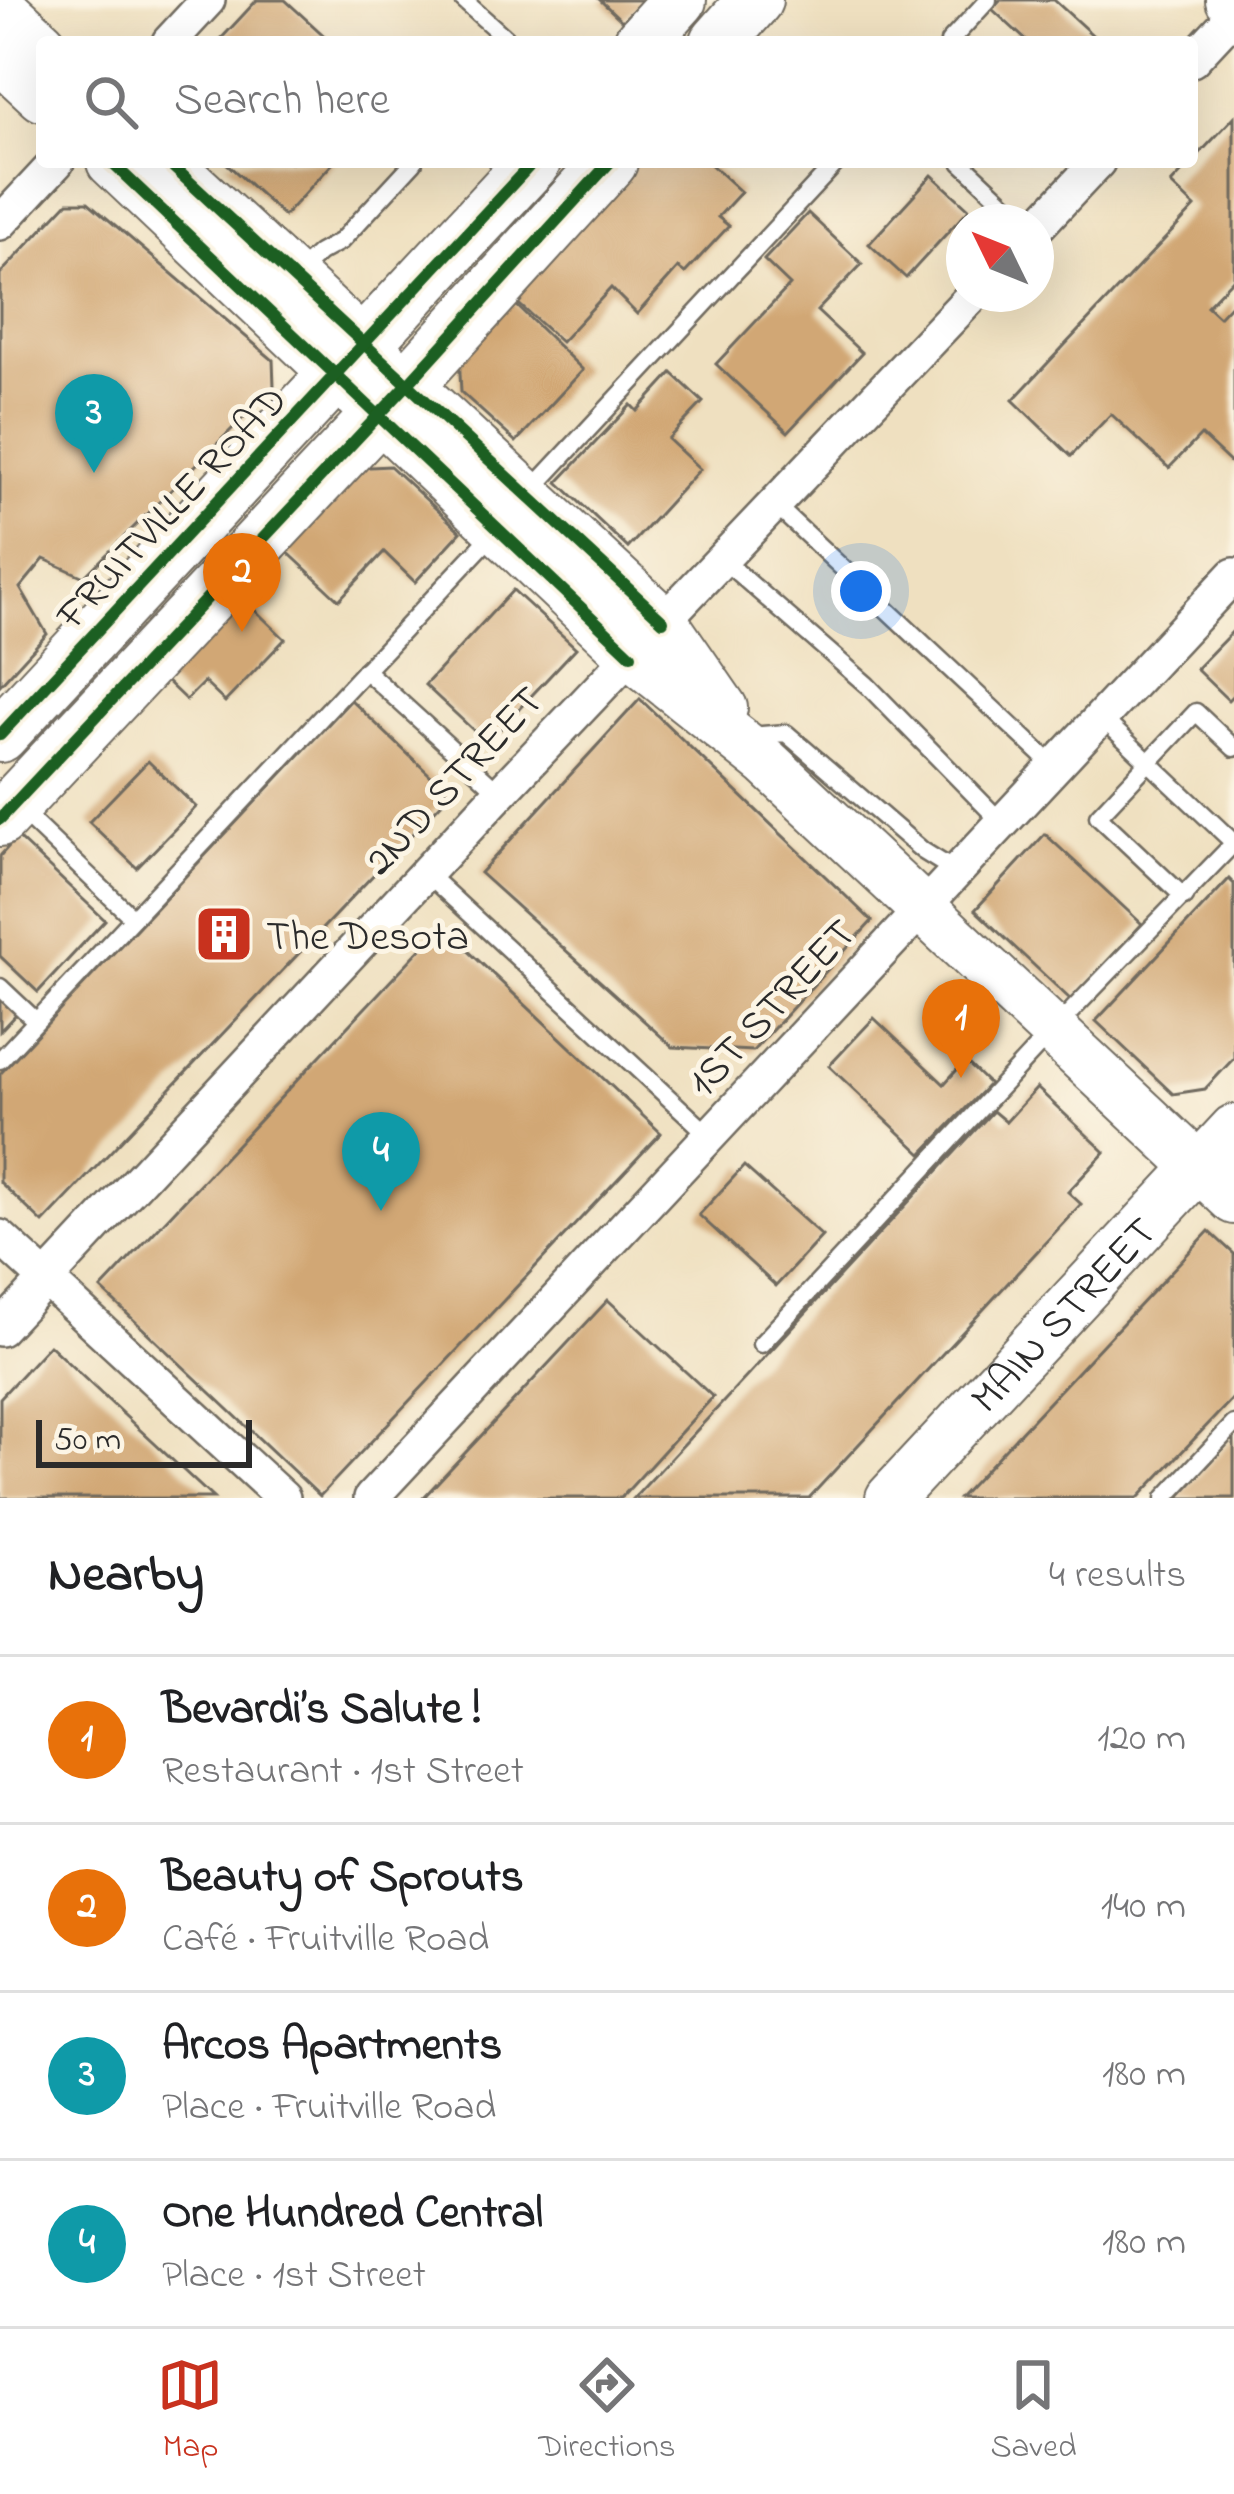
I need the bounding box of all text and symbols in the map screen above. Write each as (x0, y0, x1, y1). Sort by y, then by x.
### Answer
search box (36, 36, 1198, 168)
icon: search (78, 69, 144, 135)
text: Search here (174, 69, 390, 135)
north arrow (946, 204, 1054, 312)
street label: FRUITVILLE ROAD (43, 373, 303, 646)
pin: 3 (55, 374, 133, 473)
pin: 2 (203, 533, 281, 632)
your location (831, 561, 891, 621)
street label: 2ND STREET (351, 674, 559, 891)
building icon: The Desota (193, 903, 255, 965)
street label: 1ST STREET (675, 906, 872, 1112)
place label: The Desota (266, 908, 469, 969)
pin: 1 (922, 979, 1000, 1078)
pin: 4 (342, 1112, 420, 1211)
street label: MAIN STREET (958, 1205, 1172, 1429)
scale bar (36, 1414, 252, 1467)
text: 50 m (54, 1417, 121, 1465)
text: Nearby (48, 1539, 204, 1614)
text: 4 results (1049, 1548, 1186, 1605)
text: Bevardi’s Salute ! (162, 1678, 480, 1744)
text: 1 (81, 1711, 93, 1768)
text: 120 m (1097, 1711, 1186, 1768)
text: Restaurant · 1st Street (162, 1744, 524, 1801)
text: Beauty of Sprouts (162, 1846, 524, 1912)
text: 2 (77, 1879, 97, 1936)
text: 140 m (1101, 1879, 1186, 1936)
text: Café · Fruitville Road (162, 1912, 489, 1969)
text: Arcos Apartments (162, 2014, 502, 2080)
text: 3 (79, 2047, 95, 2104)
text: 180 m (1102, 2047, 1186, 2104)
text: Place · Fruitville Road (162, 2080, 496, 2137)
text: One Hundred Central (162, 2182, 543, 2248)
text: 4 (79, 2215, 95, 2272)
text: 180 m (1102, 2215, 1186, 2272)
text: Place · 1st Street (162, 2248, 426, 2305)
tab: Map (157, 2352, 223, 2472)
tab: Directions (538, 2352, 676, 2472)
tab: Saved (990, 2352, 1077, 2472)

